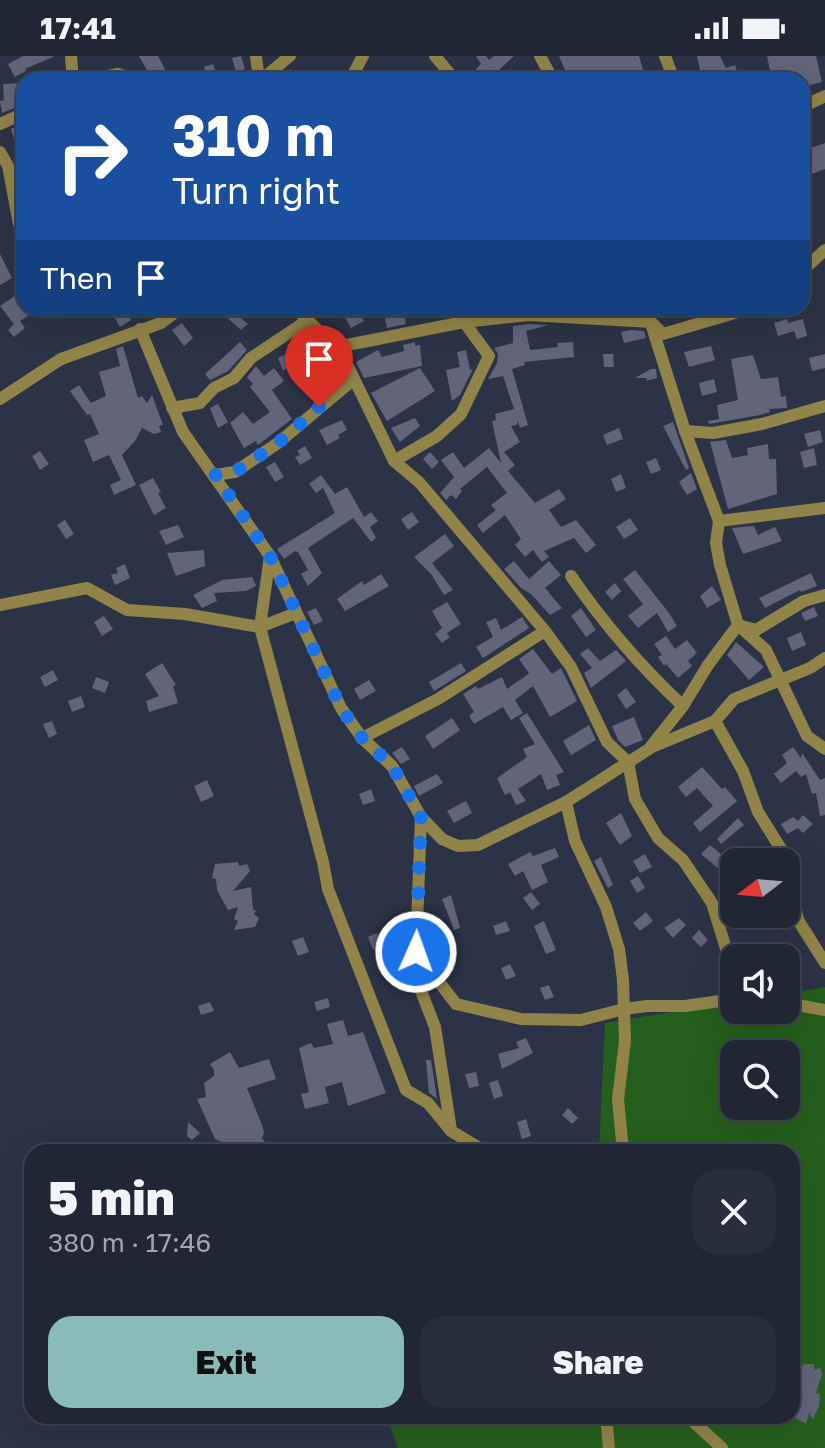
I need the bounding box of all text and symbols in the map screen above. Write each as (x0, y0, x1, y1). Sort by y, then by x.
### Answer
text: 17:41 (40, 10, 116, 46)
text: 310 m (172, 101, 334, 168)
icon: right (40, 104, 144, 208)
text: Turn right (172, 169, 340, 212)
icon: arrive (129, 256, 173, 300)
text: Then (40, 260, 113, 296)
pin (285, 325, 353, 407)
icon: arrive (297, 337, 341, 381)
north arrow (720, 848, 800, 928)
map controls (720, 848, 800, 1120)
position arrow (374, 910, 458, 994)
button: sound (720, 944, 800, 1024)
button: search (720, 1040, 800, 1120)
text: 5 min (48, 1168, 175, 1226)
button: close (692, 1170, 776, 1254)
text: 380 m · 17:46 (48, 1227, 211, 1258)
button: Exit (48, 1316, 404, 1408)
button: Share (420, 1316, 776, 1408)

